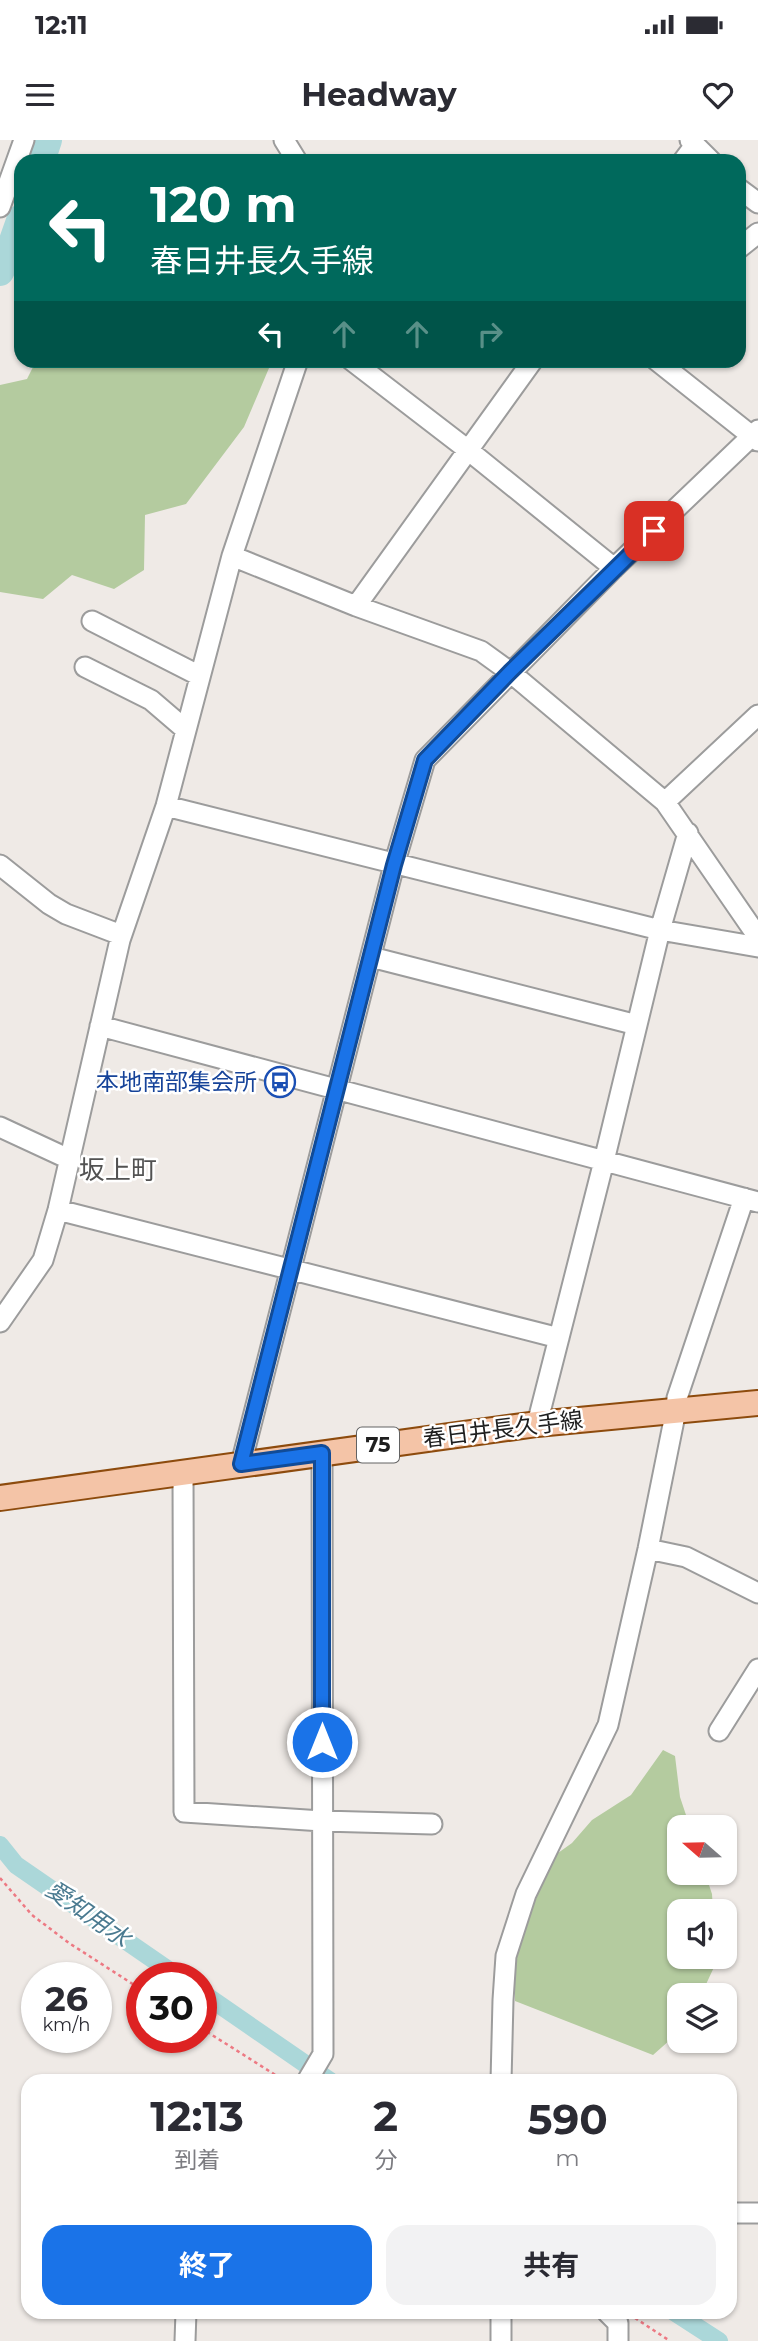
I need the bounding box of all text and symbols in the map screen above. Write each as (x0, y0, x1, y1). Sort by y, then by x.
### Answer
text: 12:11 (35, 9, 88, 41)
text: Headway (301, 75, 457, 114)
icon: menu (21, 76, 59, 114)
icon: heart (699, 76, 737, 114)
text: 120 m (150, 175, 297, 234)
icon: left (35, 182, 126, 273)
text: 春日井長久手線 (150, 241, 374, 280)
icon: left (252, 315, 290, 353)
icon: ahead (325, 315, 363, 353)
icon: ahead (398, 315, 436, 353)
icon: right (471, 315, 509, 353)
pin (624, 501, 684, 561)
icon: arrive (635, 512, 673, 550)
bus stop icon: 本地南部集会所 (263, 1065, 297, 1099)
place label: 本地南部集会所 (96, 1068, 257, 1096)
district label: 坂上町 (79, 1154, 157, 1186)
street label: 春日井長久手線 (421, 1405, 585, 1453)
road number: 75 (357, 1428, 399, 1462)
position arrow (285, 1705, 359, 1779)
north arrow (667, 1815, 737, 1885)
map controls (667, 1815, 737, 2053)
water label: 愛知用水 (41, 1874, 138, 1955)
button: sound (667, 1899, 737, 1969)
speed limit sign: 30 (126, 1962, 217, 2053)
text: 26 (45, 1977, 88, 2020)
button: layers (667, 1983, 737, 2053)
text: km/h (42, 2014, 91, 2036)
text: 12:13 (150, 2090, 244, 2142)
text: 2 (373, 2090, 398, 2142)
text: 590 (527, 2093, 608, 2145)
text: m (555, 2144, 580, 2172)
text: 到着 (174, 2146, 220, 2174)
text: 分 (374, 2146, 397, 2174)
button: 終了 (42, 2225, 372, 2305)
button: 共有 (386, 2225, 716, 2305)

